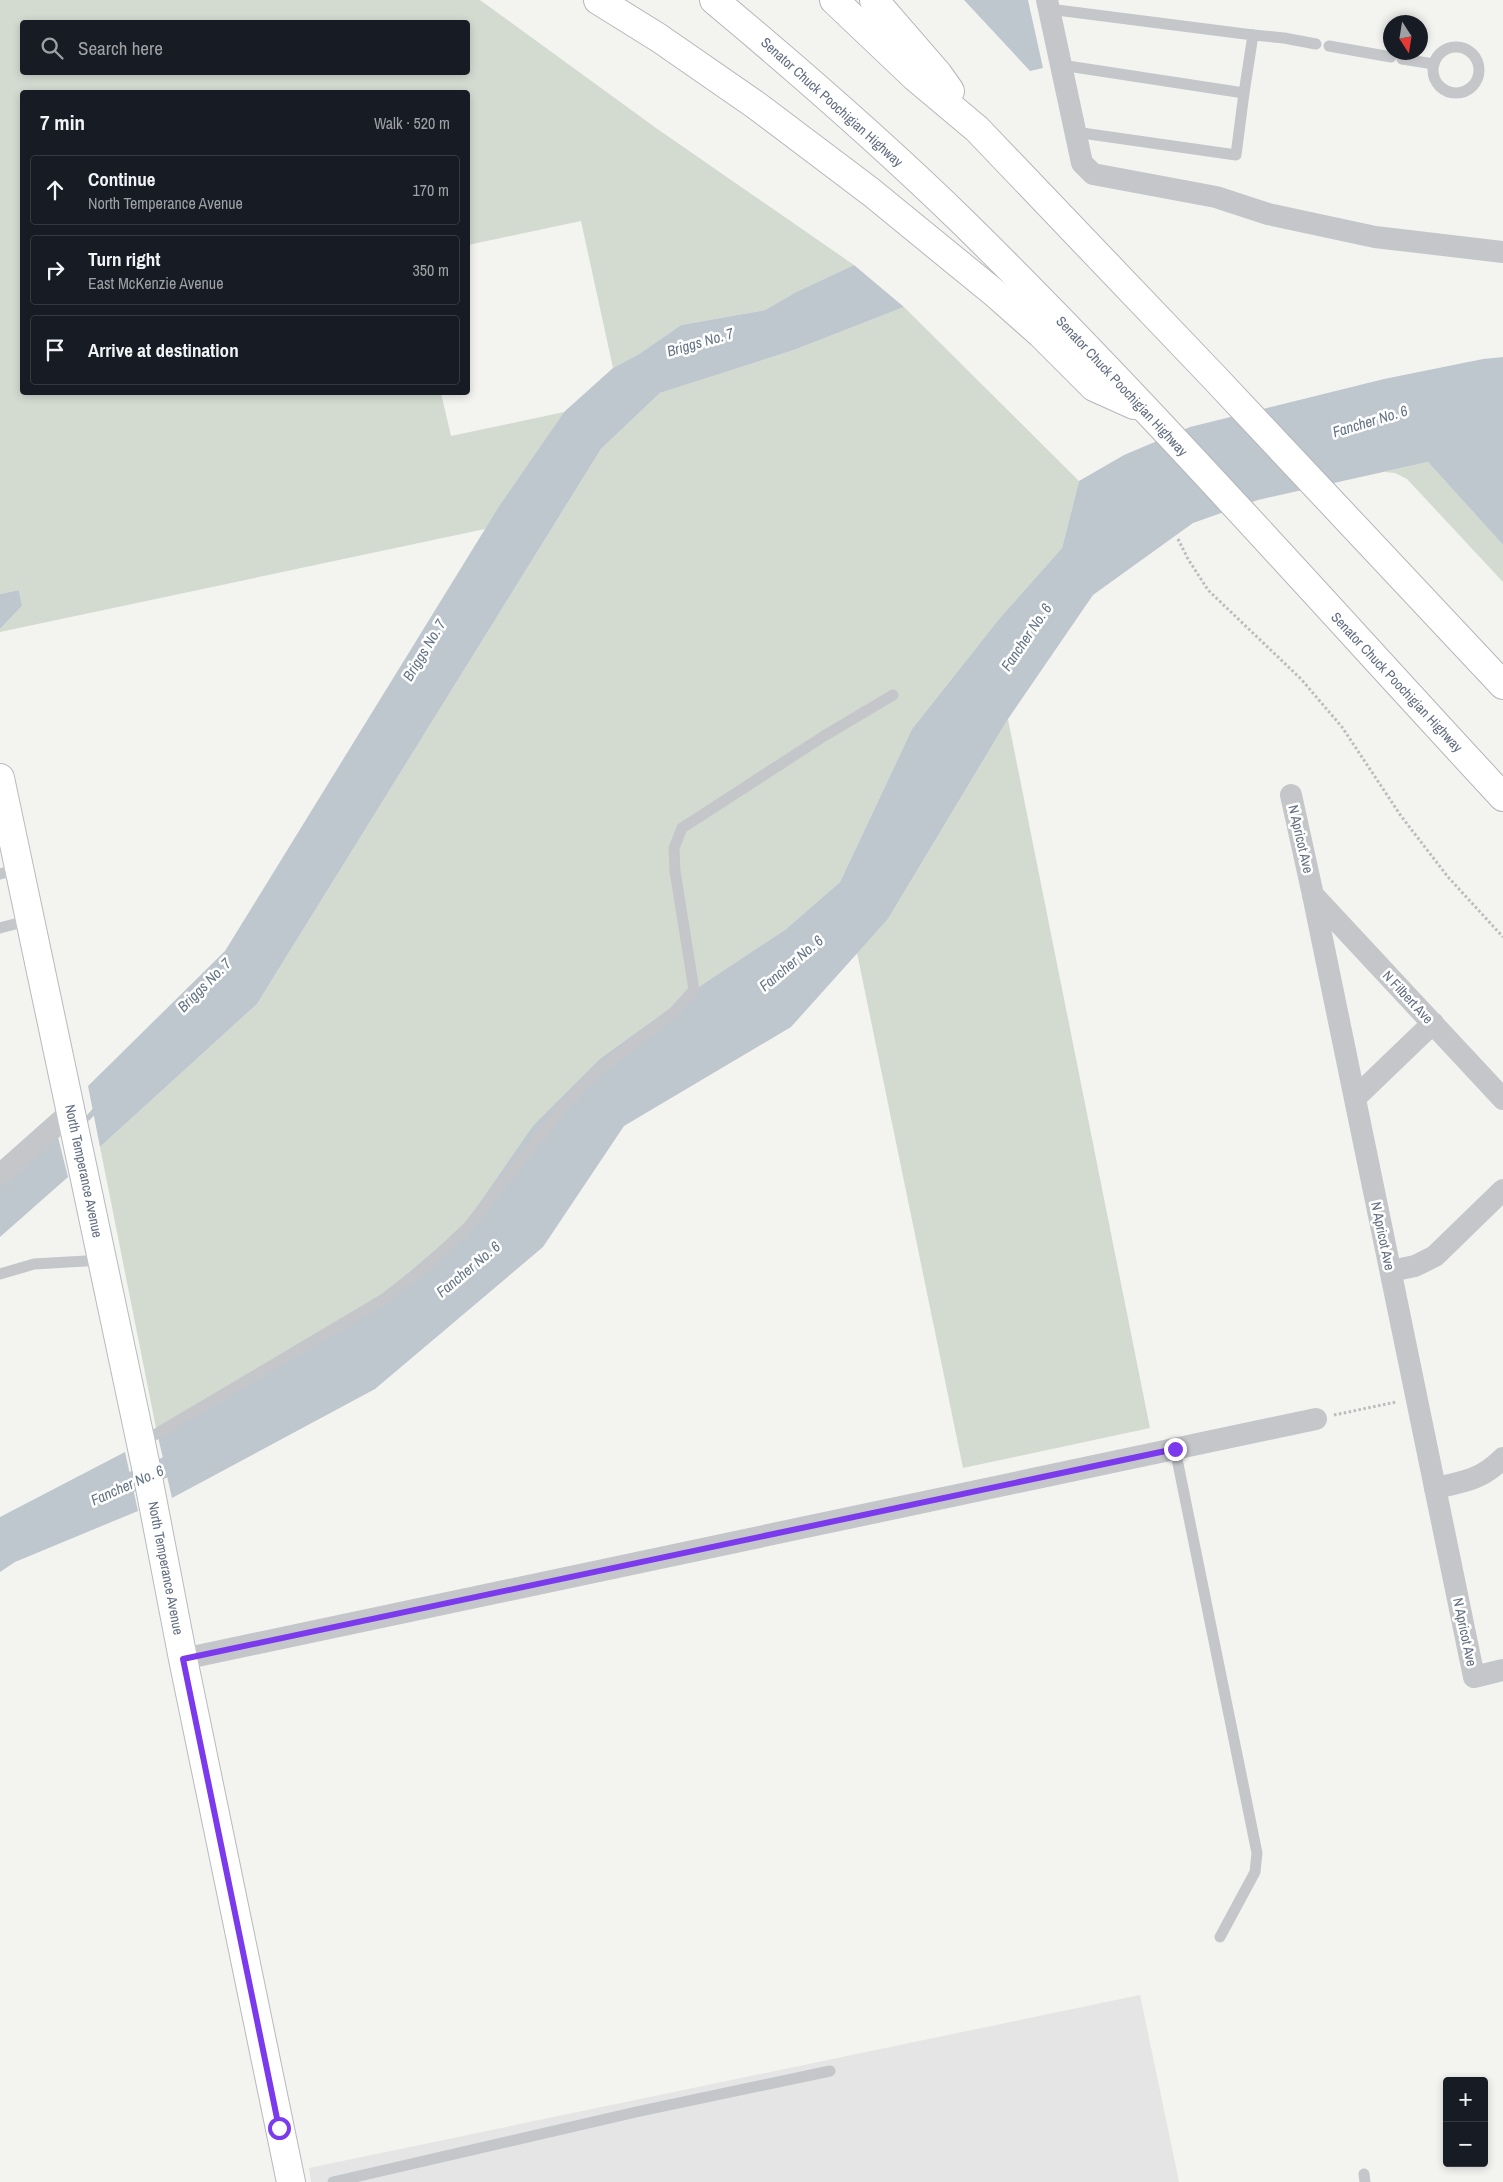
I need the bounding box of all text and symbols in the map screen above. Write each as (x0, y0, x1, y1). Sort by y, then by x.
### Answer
north arrow (1383, 15, 1428, 60)
search box (20, 20, 470, 75)
street label: Senator Chuck Poochigian Highway (757, 33, 907, 171)
icon: search (38, 34, 66, 62)
text: Search here (78, 35, 163, 61)
text: 7 min (40, 108, 85, 137)
text: Walk · 520 m (374, 112, 450, 134)
text: Continue (88, 166, 156, 192)
icon: ahead (41, 176, 69, 204)
text: 170 m (413, 179, 449, 201)
text: North Temperance Avenue (88, 192, 243, 214)
text: Turn right (88, 246, 160, 272)
icon: right (41, 256, 69, 284)
text: 350 m (413, 259, 449, 281)
text: East McKenzie Avenue (88, 272, 223, 294)
street label: Senator Chuck Poochigian Highway (1052, 312, 1192, 460)
water label: Briggs No. 7 (664, 322, 737, 362)
icon: arrive (41, 336, 69, 364)
text: Arrive at destination (88, 337, 239, 363)
water label: Fancher No. 6 (1330, 400, 1410, 442)
water label: Fancher No. 6 (996, 599, 1056, 675)
street label: Senator Chuck Poochigian Highway (1327, 608, 1467, 756)
water label: Briggs No. 7 (397, 614, 451, 685)
street label: N Apricot Ave (1284, 803, 1318, 875)
water label: Fancher No. 6 (755, 930, 828, 996)
water label: Briggs No. 7 (172, 953, 236, 1017)
street label: N Filbert Ave (1379, 967, 1437, 1027)
street label: North Temperance Avenue (61, 1103, 107, 1239)
street label: N Apricot Ave (1367, 1200, 1399, 1272)
water label: Fancher No. 6 (432, 1236, 505, 1302)
route end (1164, 1438, 1187, 1461)
water label: Fancher No. 6 (87, 1460, 167, 1510)
street label: North Temperance Avenue (144, 1500, 188, 1636)
street label: N Apricot Ave (1449, 1596, 1481, 1668)
map controls (1443, 2077, 1488, 2167)
button: + (1443, 2077, 1488, 2122)
route start (268, 2117, 291, 2140)
button: − (1443, 2122, 1488, 2167)

